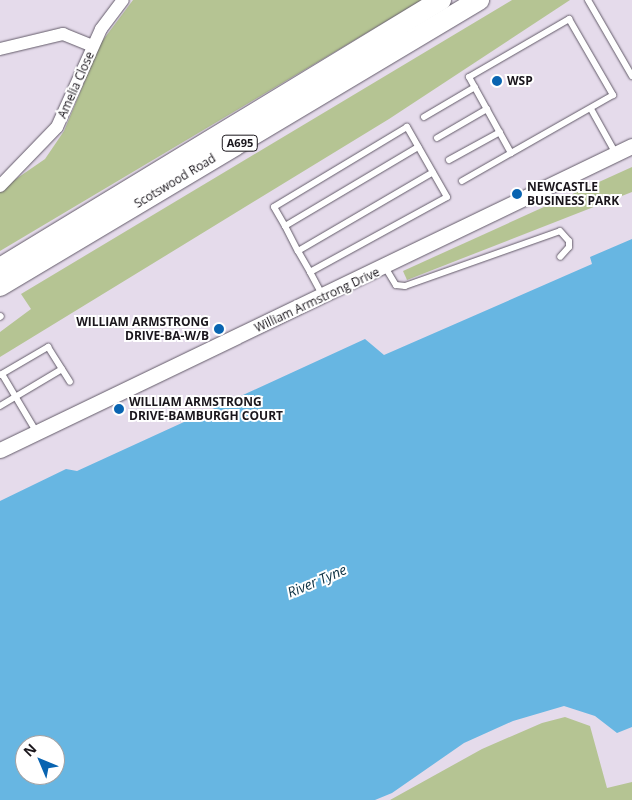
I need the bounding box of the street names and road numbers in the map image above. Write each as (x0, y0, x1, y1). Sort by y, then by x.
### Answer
street label: Amelia Close (55, 49, 97, 121)
road number: A695 (221, 134, 259, 152)
street label: Scotswood Road (132, 151, 218, 211)
street label: William Armstrong Drive (252, 265, 382, 335)

